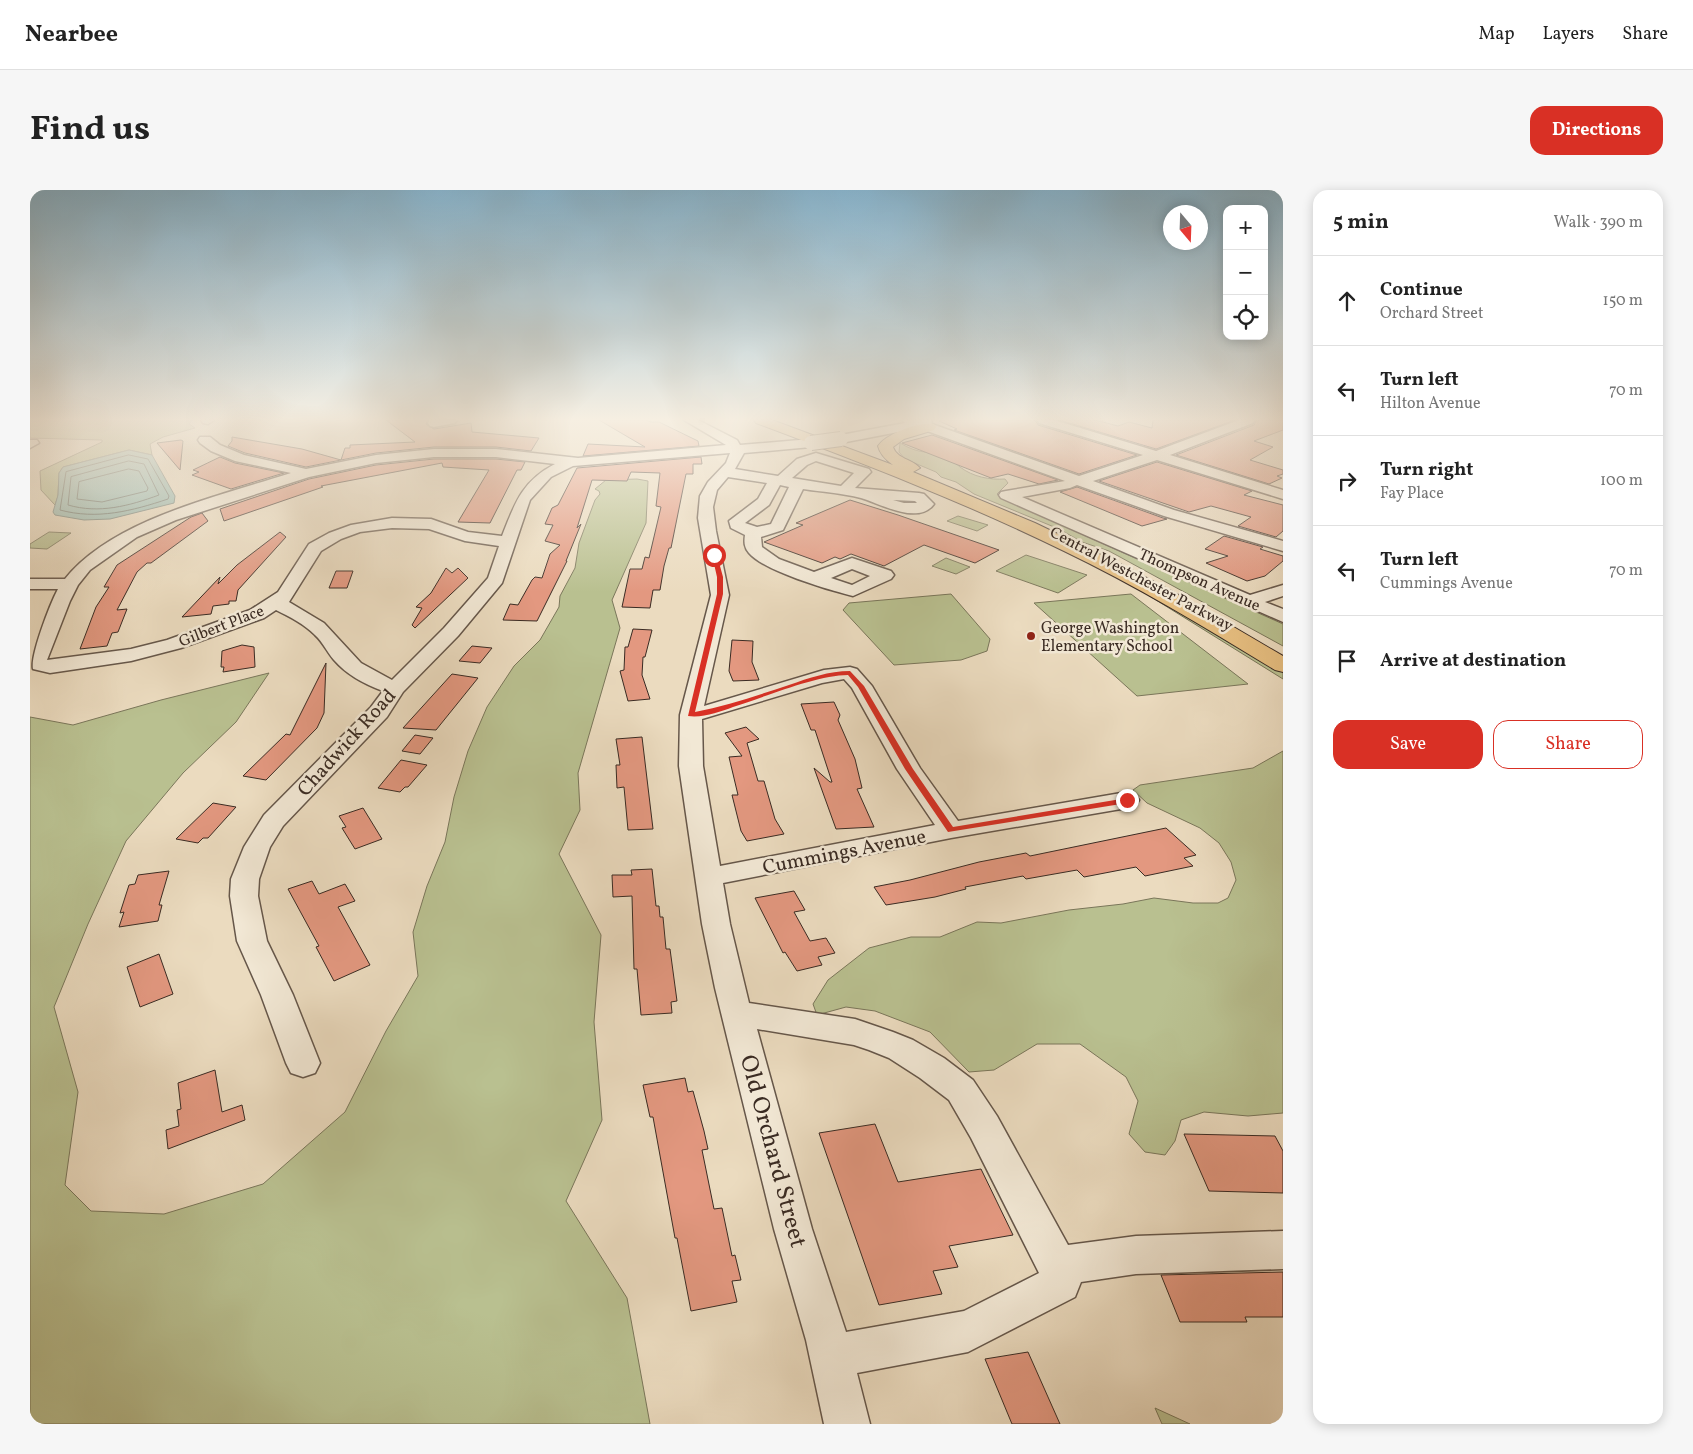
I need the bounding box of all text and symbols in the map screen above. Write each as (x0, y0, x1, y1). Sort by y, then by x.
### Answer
text: Nearbee (25, 18, 118, 52)
text: Map (1478, 22, 1514, 47)
text: Layers (1542, 22, 1594, 47)
text: Share (1622, 22, 1668, 47)
text: Find us (30, 106, 150, 154)
button: Directions (1530, 106, 1663, 155)
north arrow (1163, 205, 1208, 250)
map controls (1223, 205, 1268, 340)
button: + (1223, 205, 1268, 250)
text: 5 min (1333, 208, 1389, 237)
text: Walk · 390 m (1554, 212, 1643, 234)
button: − (1223, 250, 1268, 295)
text: Continue (1380, 277, 1463, 303)
icon: ahead (1333, 287, 1361, 315)
text: 150 m (1602, 290, 1643, 312)
button: locate (1223, 295, 1268, 340)
text: Orchard Street (1380, 303, 1484, 325)
text: Turn left (1380, 367, 1459, 393)
icon: left (1333, 377, 1361, 405)
text: 70 m (1609, 380, 1643, 402)
text: Hilton Avenue (1380, 393, 1481, 415)
text: Turn right (1380, 457, 1473, 483)
icon: right (1333, 467, 1361, 495)
text: 100 m (1600, 470, 1643, 492)
text: Fay Place (1380, 483, 1444, 505)
street label: Central Westchester Parkway (1045, 522, 1237, 638)
route start (703, 544, 726, 567)
street label: Thompson Avenue (1135, 544, 1263, 617)
text: Turn left (1380, 547, 1459, 573)
icon: left (1333, 557, 1361, 585)
text: 70 m (1609, 560, 1643, 582)
text: Cummings Avenue (1380, 573, 1513, 595)
street label: Gilbert Place (176, 600, 268, 653)
place label: George Washington Elementary School (1041, 618, 1179, 658)
marker: George Washington Elementary School (1025, 630, 1037, 642)
icon: arrive (1333, 647, 1361, 675)
text: Arrive at destination (1380, 648, 1566, 674)
street label: Chadwick Road (292, 683, 403, 803)
button: Save (1333, 720, 1483, 769)
button: Share (1493, 720, 1643, 769)
route end (1116, 789, 1139, 812)
street label: Cummings Avenue (760, 823, 928, 883)
street label: Old Orchard Street (730, 1051, 814, 1252)

